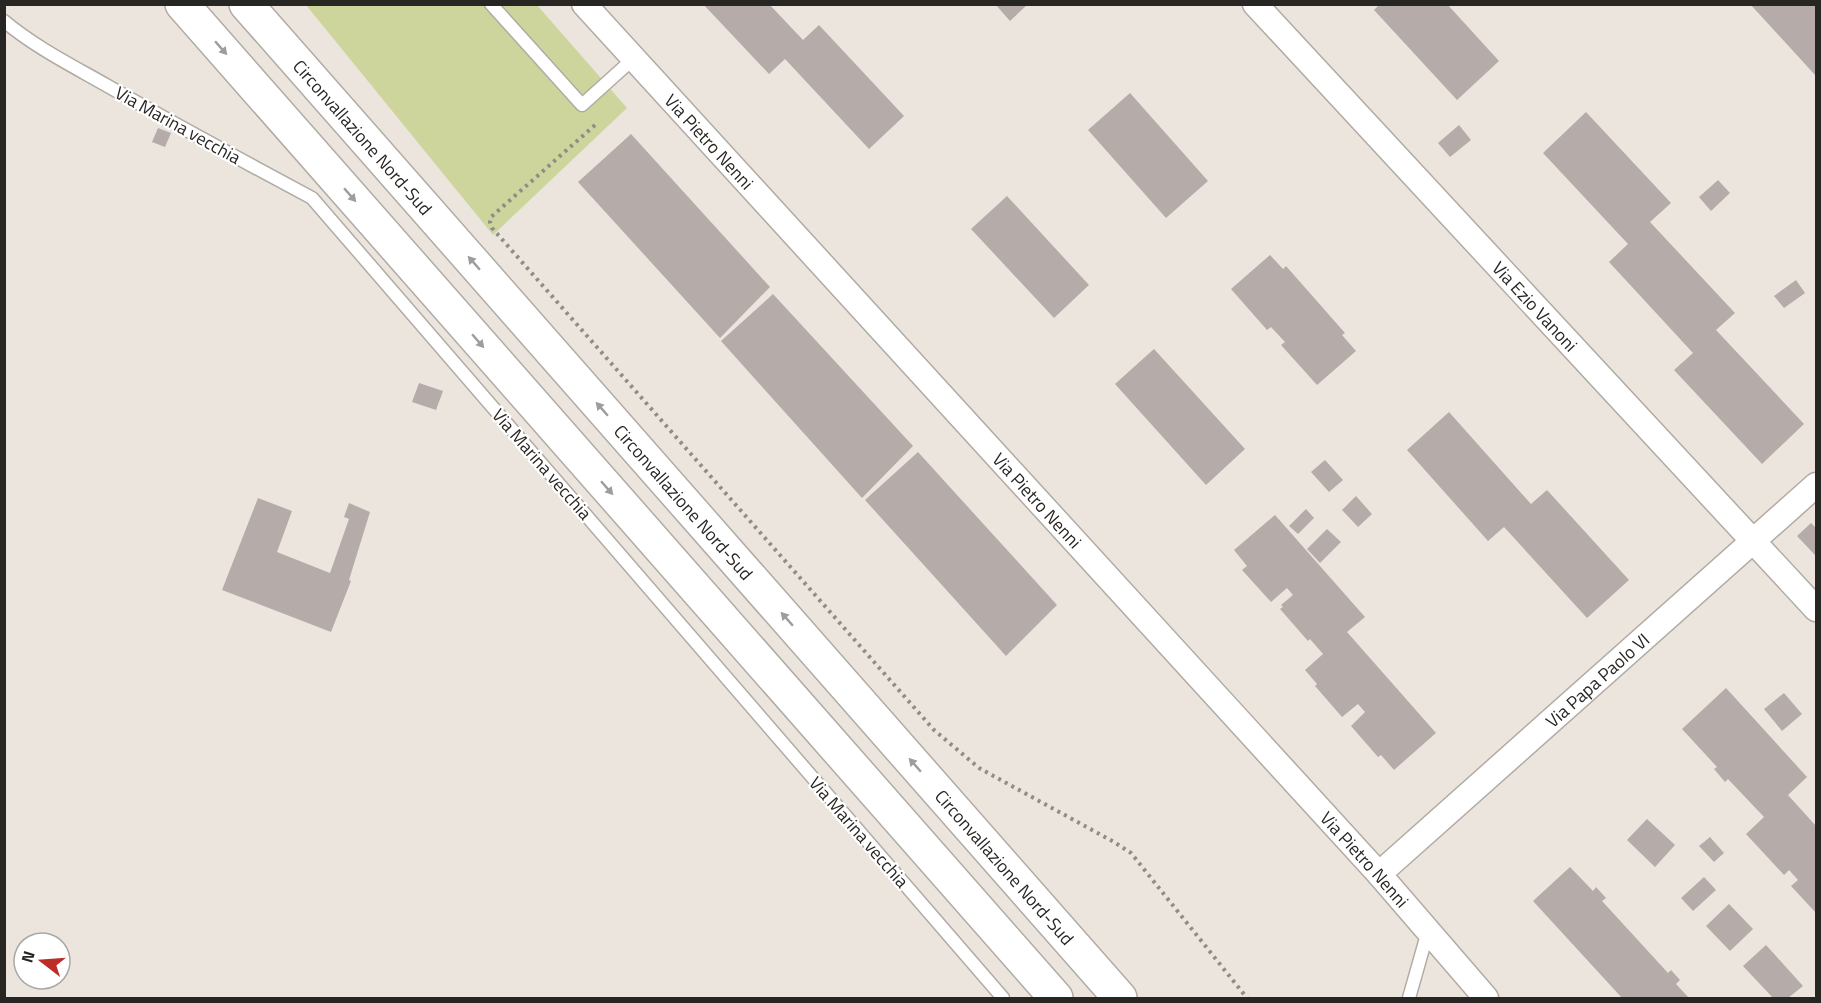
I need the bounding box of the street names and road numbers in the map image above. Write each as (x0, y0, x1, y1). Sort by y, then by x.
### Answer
street label: Circonvallazione Nord-Sud (287, 53, 439, 221)
street label: Via Marina vecchia (110, 79, 246, 171)
street label: Via Pietro Nenni (659, 87, 760, 195)
street label: Via Ezio Vanoni (1486, 255, 1584, 357)
street label: Via Marina vecchia (486, 402, 598, 526)
street label: Circonvallazione Nord-Sud (608, 418, 760, 586)
street label: Via Pietro Nenni (986, 446, 1088, 554)
street label: Via Papa Paolo VI (1539, 626, 1655, 734)
street label: Via Marina vecchia (803, 770, 915, 894)
street label: Circonvallazione Nord-Sud (929, 783, 1081, 951)
street label: Via Pietro Nenni (1314, 805, 1415, 913)

